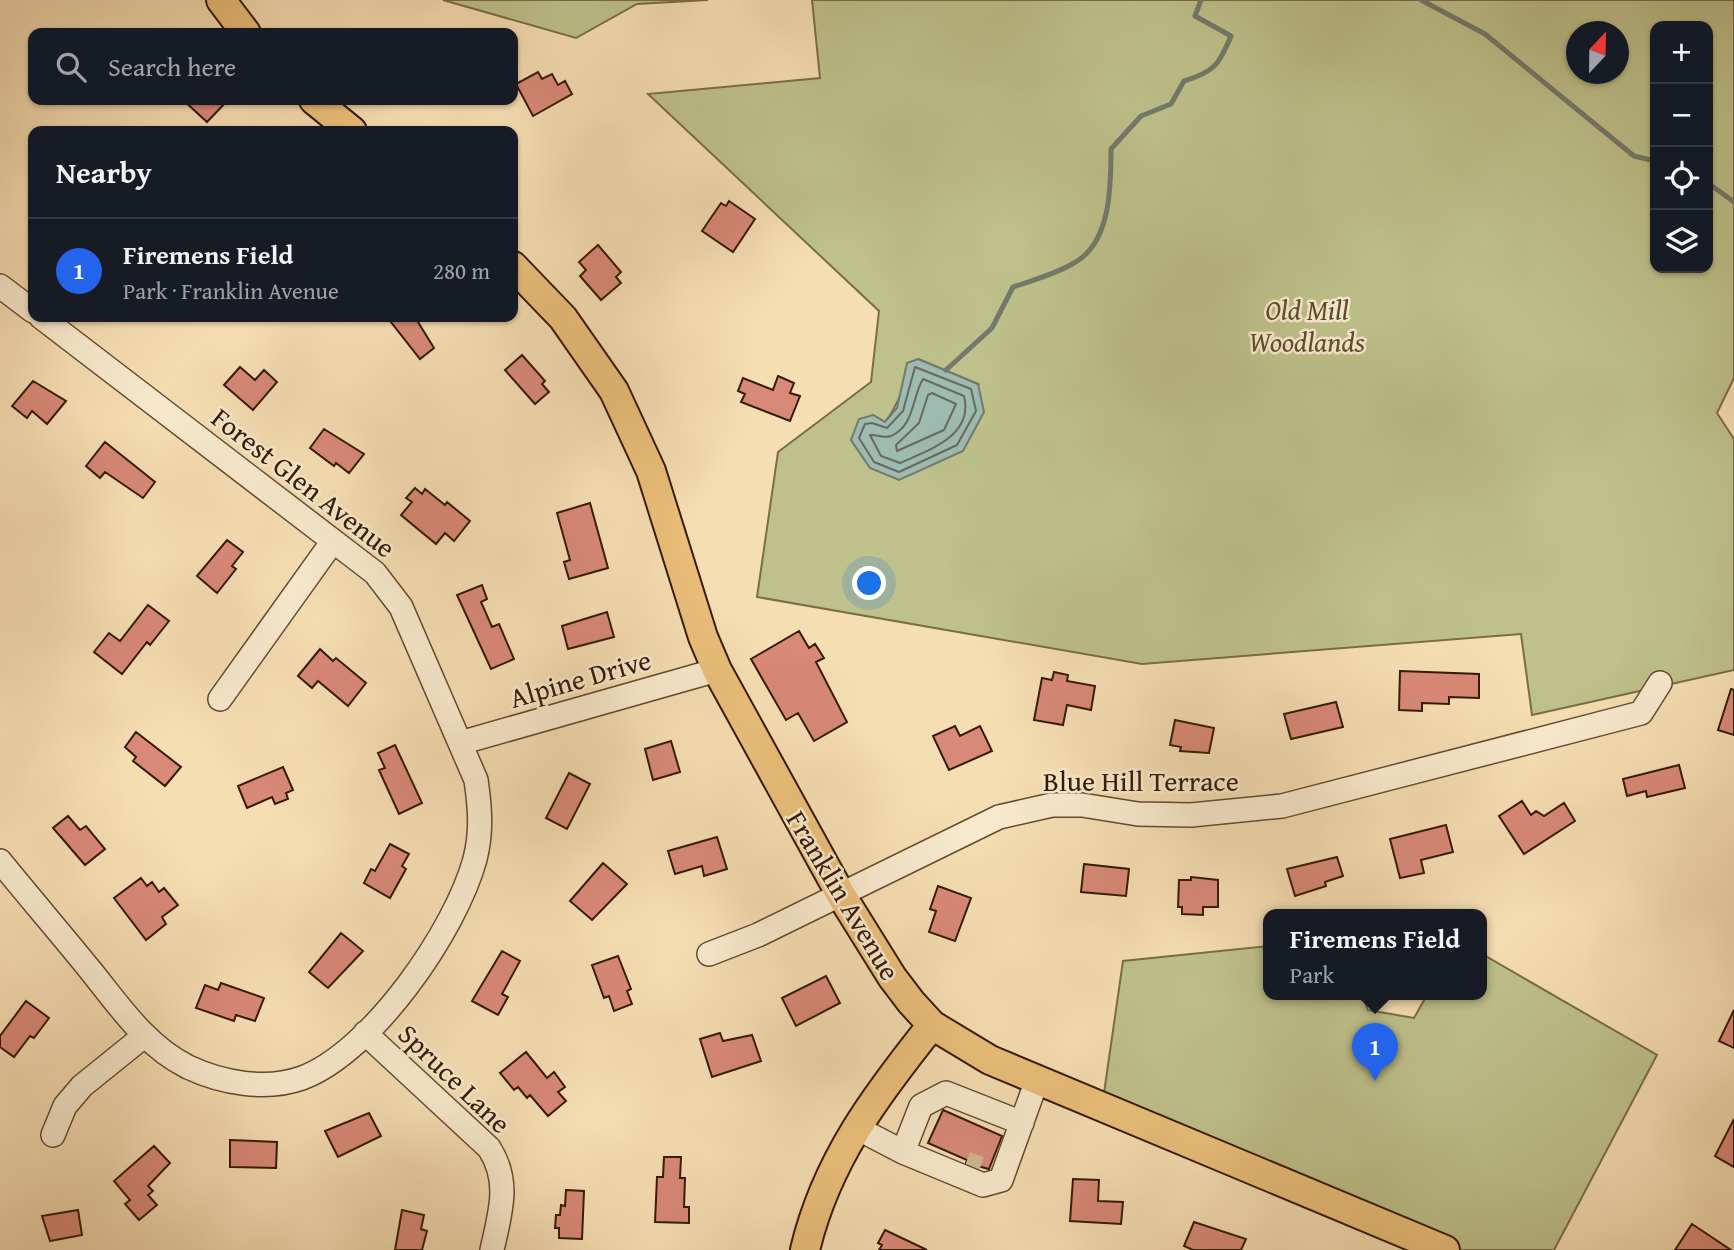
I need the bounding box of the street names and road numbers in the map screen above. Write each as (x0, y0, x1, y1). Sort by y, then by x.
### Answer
street label: Forest Glen Avenue (203, 397, 405, 567)
street label: Alpine Drive (504, 638, 656, 718)
street label: Blue Hill Terrace (1043, 760, 1239, 801)
street label: Franklin Avenue (777, 802, 911, 988)
street label: Spruce Lane (389, 1014, 521, 1142)

